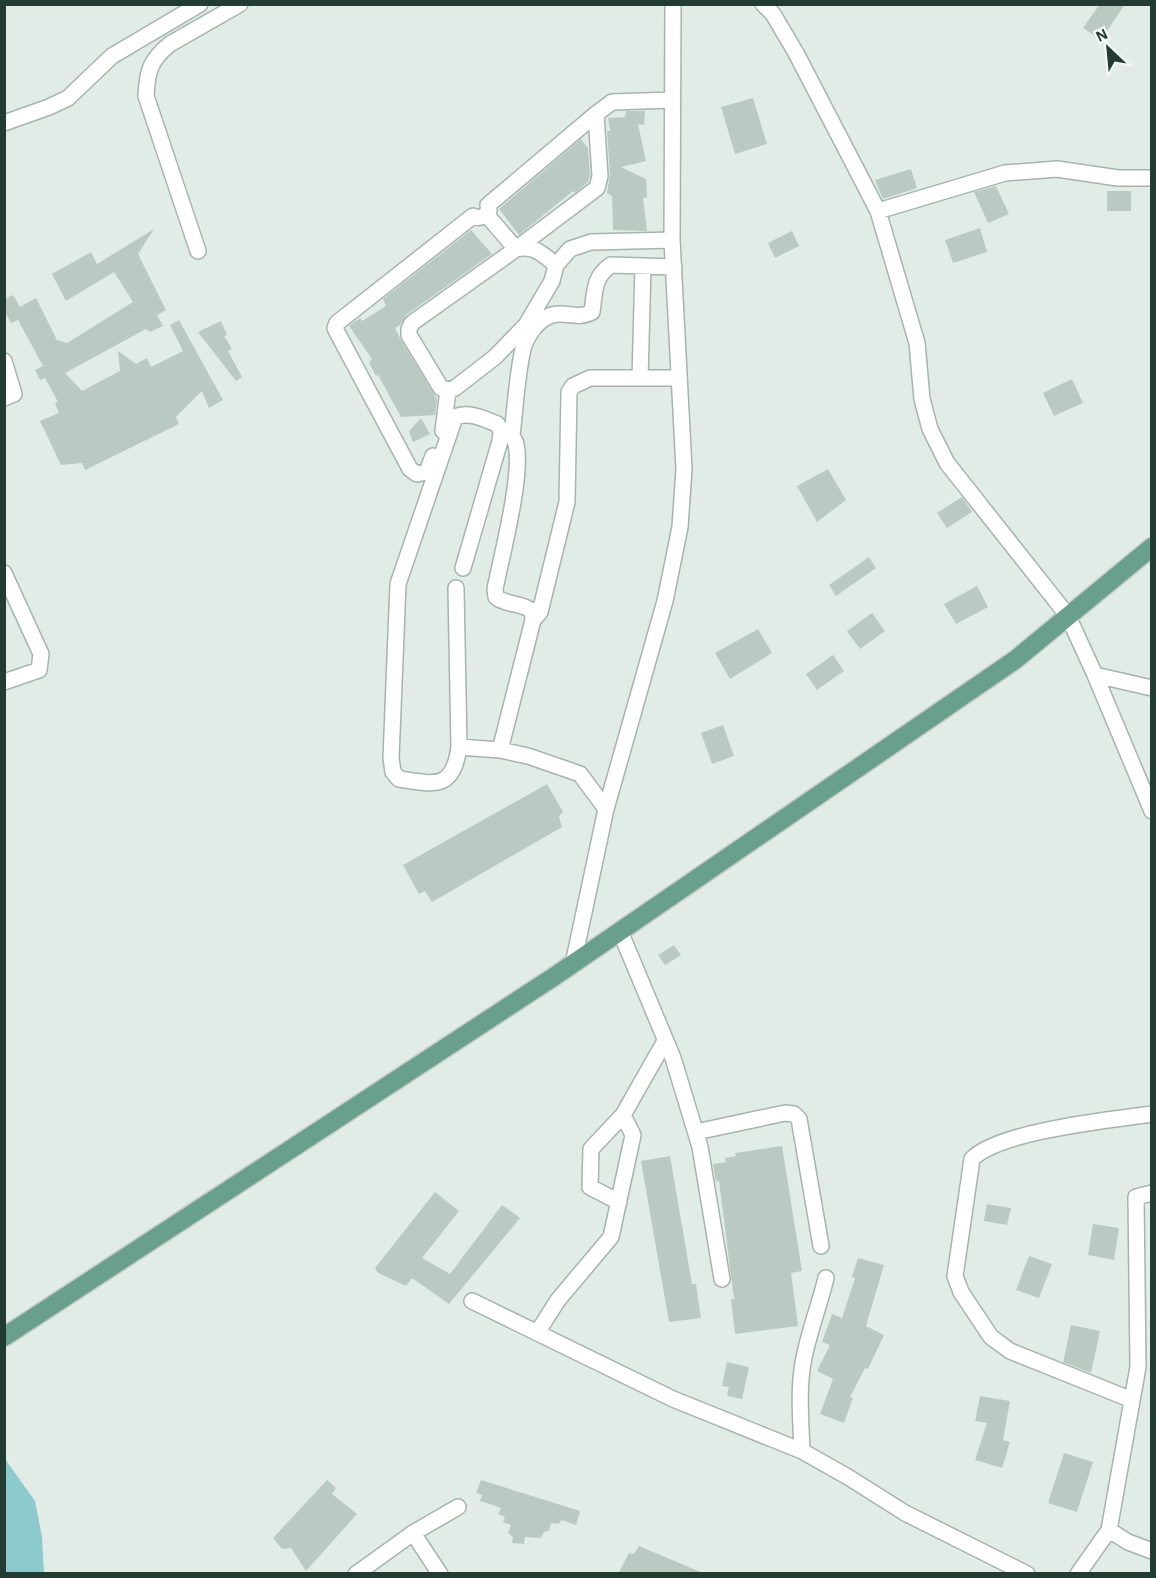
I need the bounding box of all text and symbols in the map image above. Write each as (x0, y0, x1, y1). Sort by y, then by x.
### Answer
north arrow (1078, 18, 1138, 78)
text: N (1093, 26, 1110, 45)

